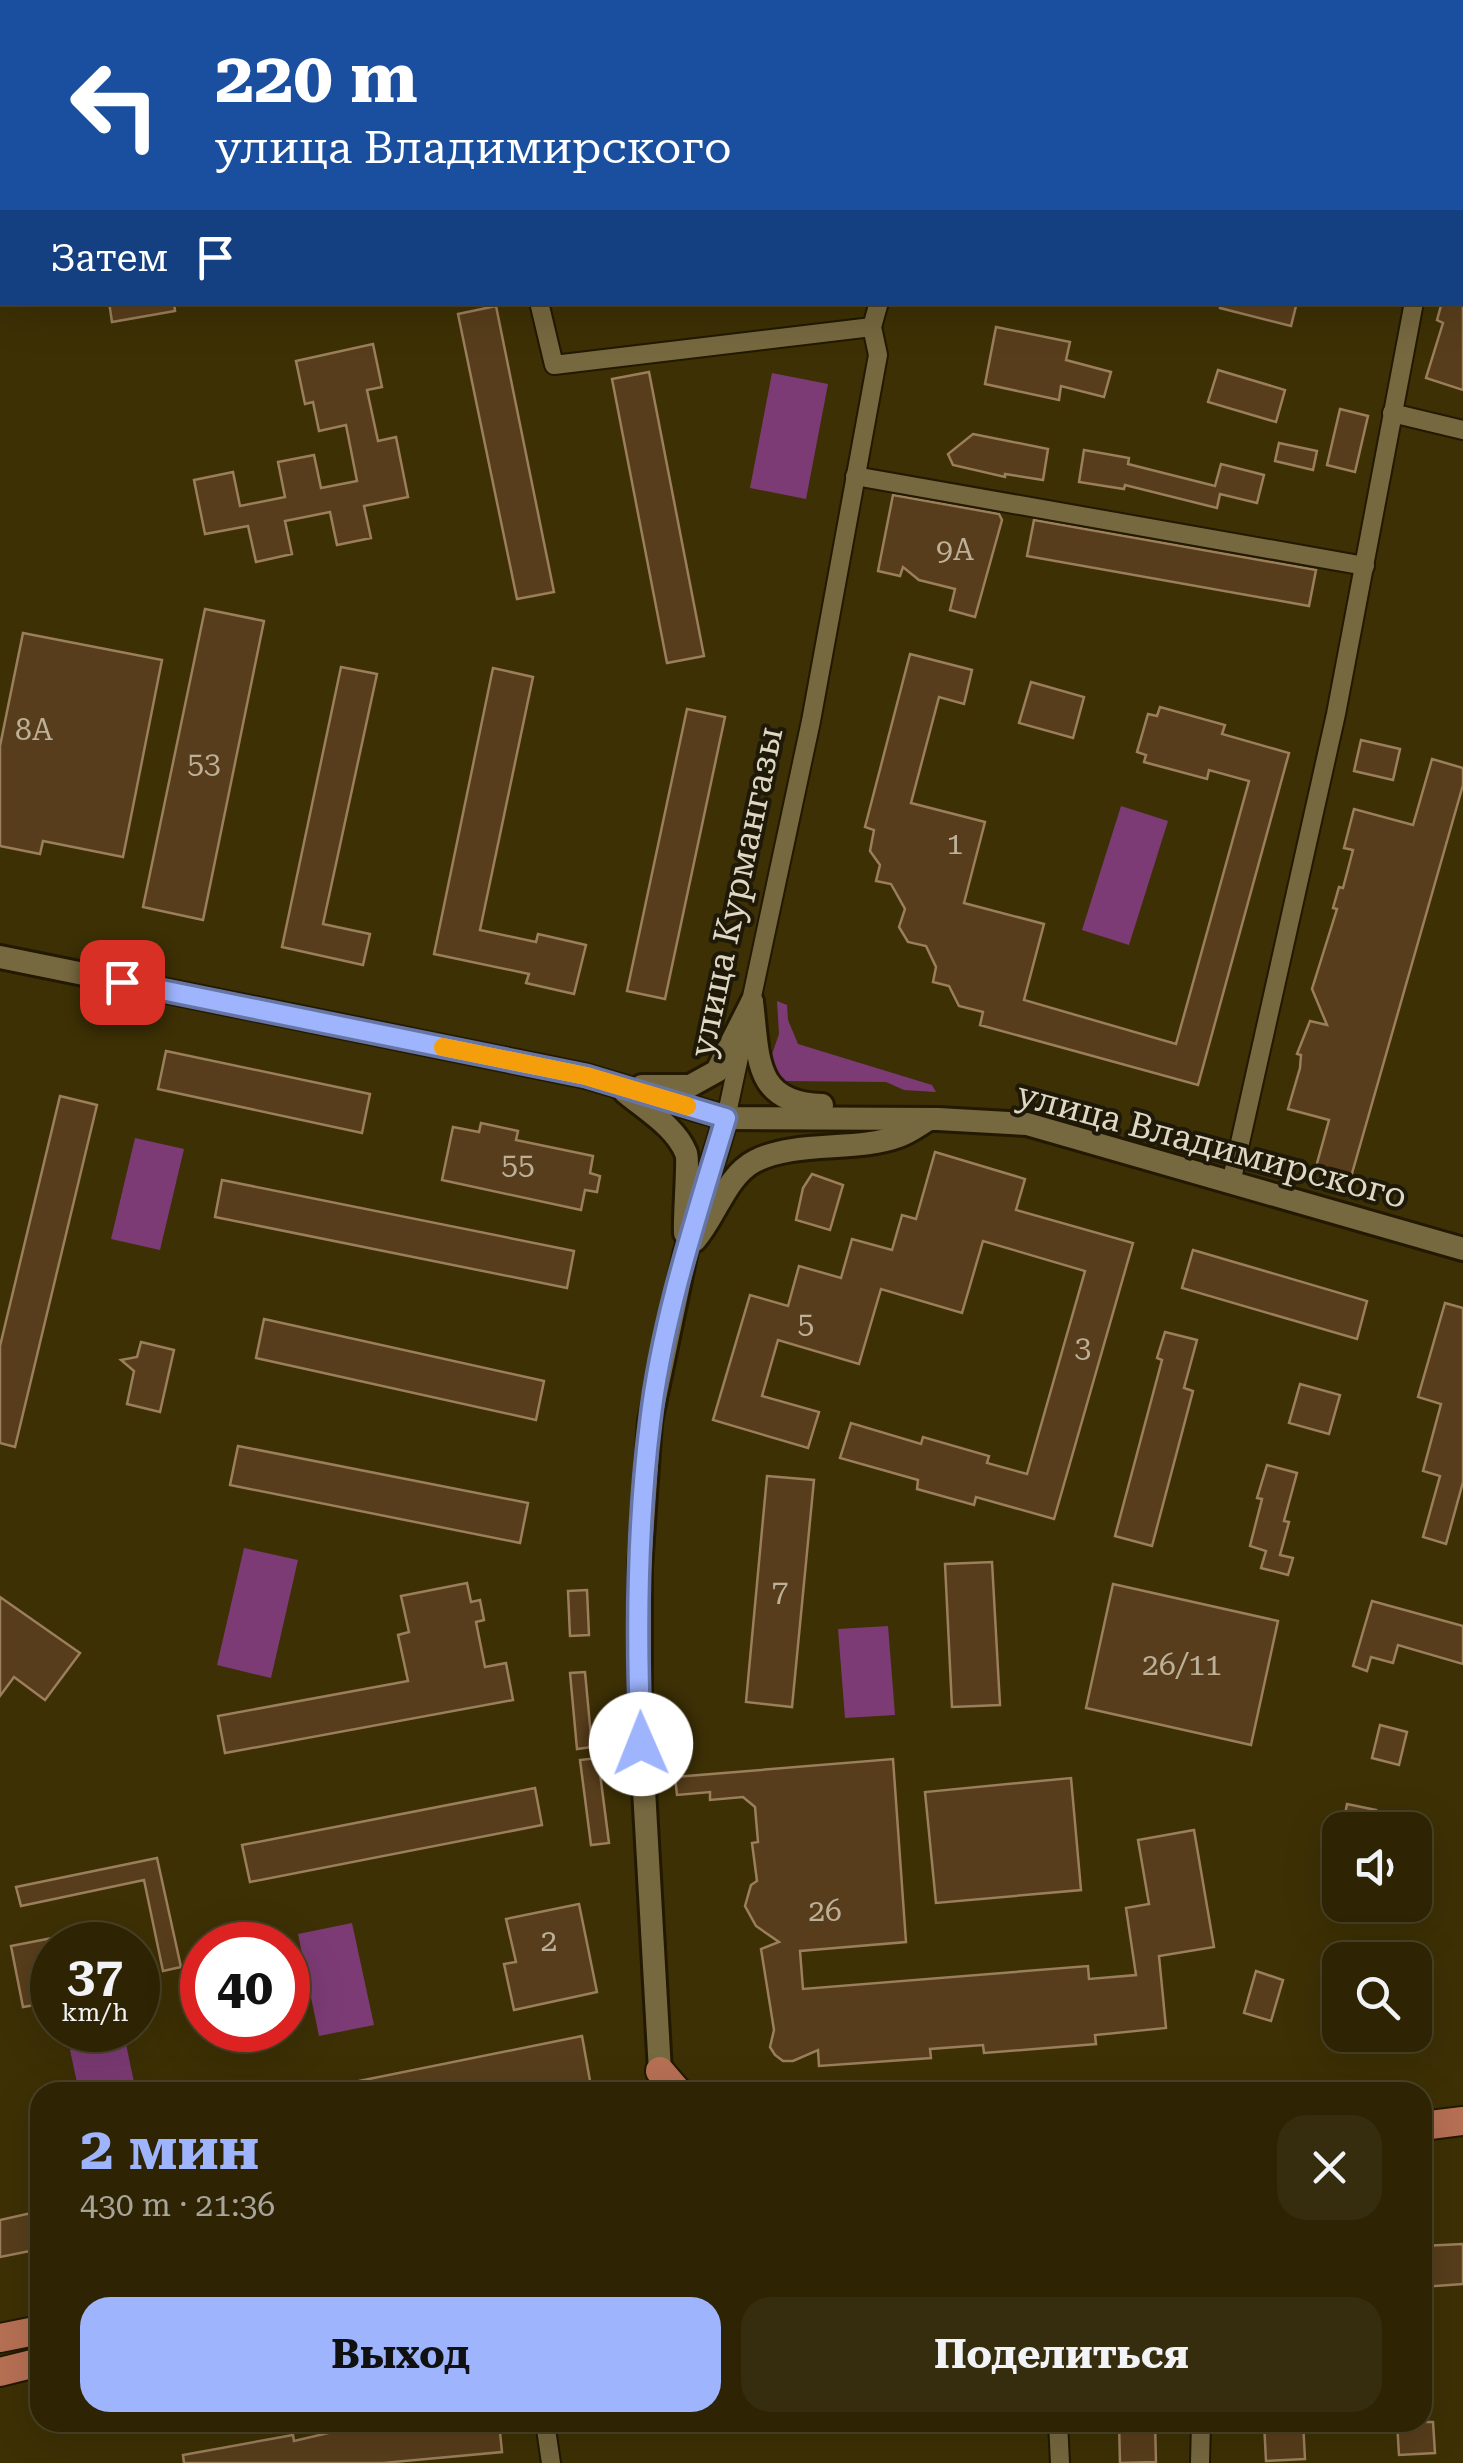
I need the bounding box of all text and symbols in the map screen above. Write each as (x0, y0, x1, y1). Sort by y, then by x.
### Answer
text: 220 m (215, 37, 418, 119)
icon: left (50, 40, 180, 170)
text: улица Владимирского (215, 121, 732, 174)
icon: arrive (188, 230, 243, 285)
text: Затем (50, 236, 168, 280)
house number: 9А (936, 532, 974, 567)
house number: 8А (15, 712, 53, 747)
street label: улица Курмангазы (681, 723, 792, 1061)
house number: 53 (187, 745, 221, 780)
house number: 1 (947, 826, 963, 861)
pin (80, 940, 165, 1025)
icon: arrive (95, 955, 150, 1010)
street label: улица Владимирского (1013, 1074, 1411, 1217)
house number: 55 (501, 1146, 535, 1181)
house number: 5 (798, 1305, 814, 1340)
house number: 3 (1075, 1329, 1091, 1364)
house number: 7 (772, 1573, 788, 1608)
house number: 26/11 (1142, 1647, 1222, 1682)
position arrow (589, 1692, 693, 1796)
map controls (1322, 1812, 1432, 2052)
button: sound (1322, 1812, 1432, 1922)
house number: 26 (808, 1893, 842, 1928)
speed limit sign: 40 (180, 1922, 310, 2052)
house number: 2 (541, 1923, 557, 1958)
button: search (1322, 1942, 1432, 2052)
text: 37 (67, 1946, 123, 2004)
text: km/h (62, 1998, 128, 2027)
text: 2 мин (80, 2113, 259, 2184)
button: close (1277, 2115, 1382, 2220)
text: 430 m · 21:36 (80, 2186, 275, 2224)
button: Выход (80, 2297, 721, 2412)
button: Поделиться (741, 2297, 1382, 2412)

